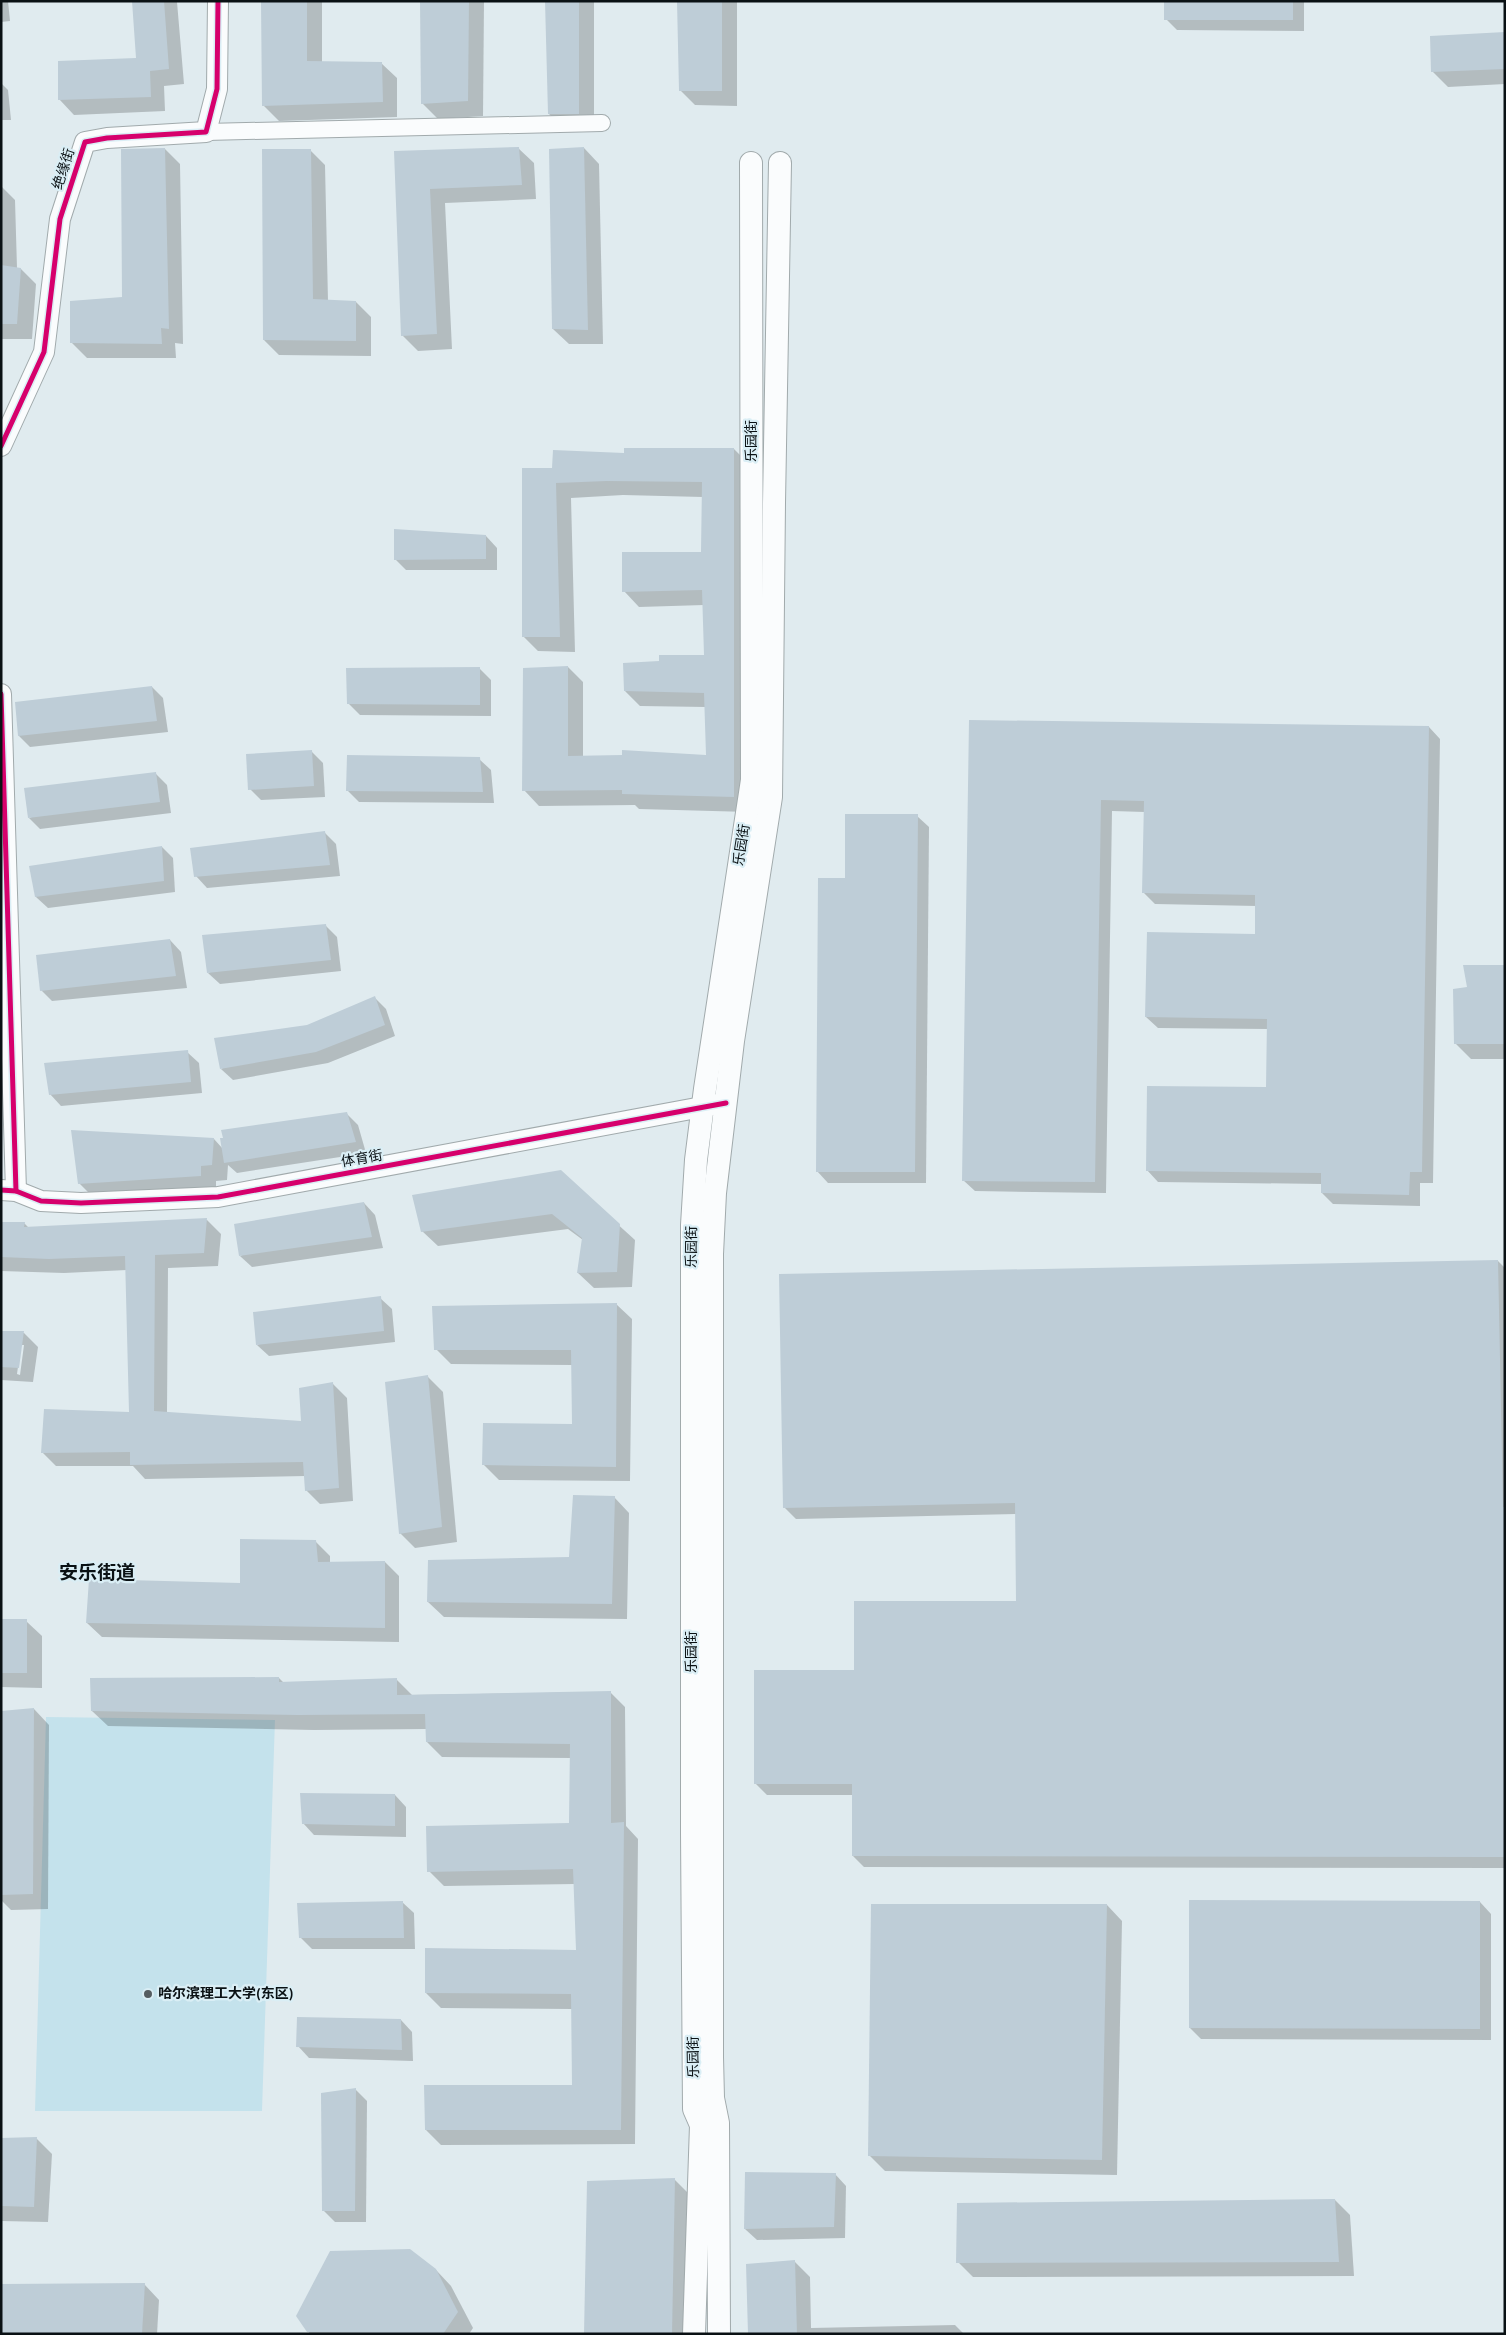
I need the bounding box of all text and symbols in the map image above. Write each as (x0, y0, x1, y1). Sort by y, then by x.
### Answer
street label: 绝缘街 (48, 146, 80, 192)
street label: 乐园街 (742, 420, 762, 462)
street label: 乐园街 (729, 823, 755, 867)
street label: 体育街 (340, 1146, 384, 1172)
street label: 乐园街 (682, 1226, 702, 1268)
district label: 安乐街道 (59, 1560, 135, 1587)
street label: 乐园街 (682, 1631, 702, 1673)
place label: 哈尔滨理工大学(东区) (158, 1984, 294, 2004)
marker: 哈尔滨理工大学(东区) (142, 1988, 154, 2000)
street label: 乐园街 (684, 2036, 704, 2078)

